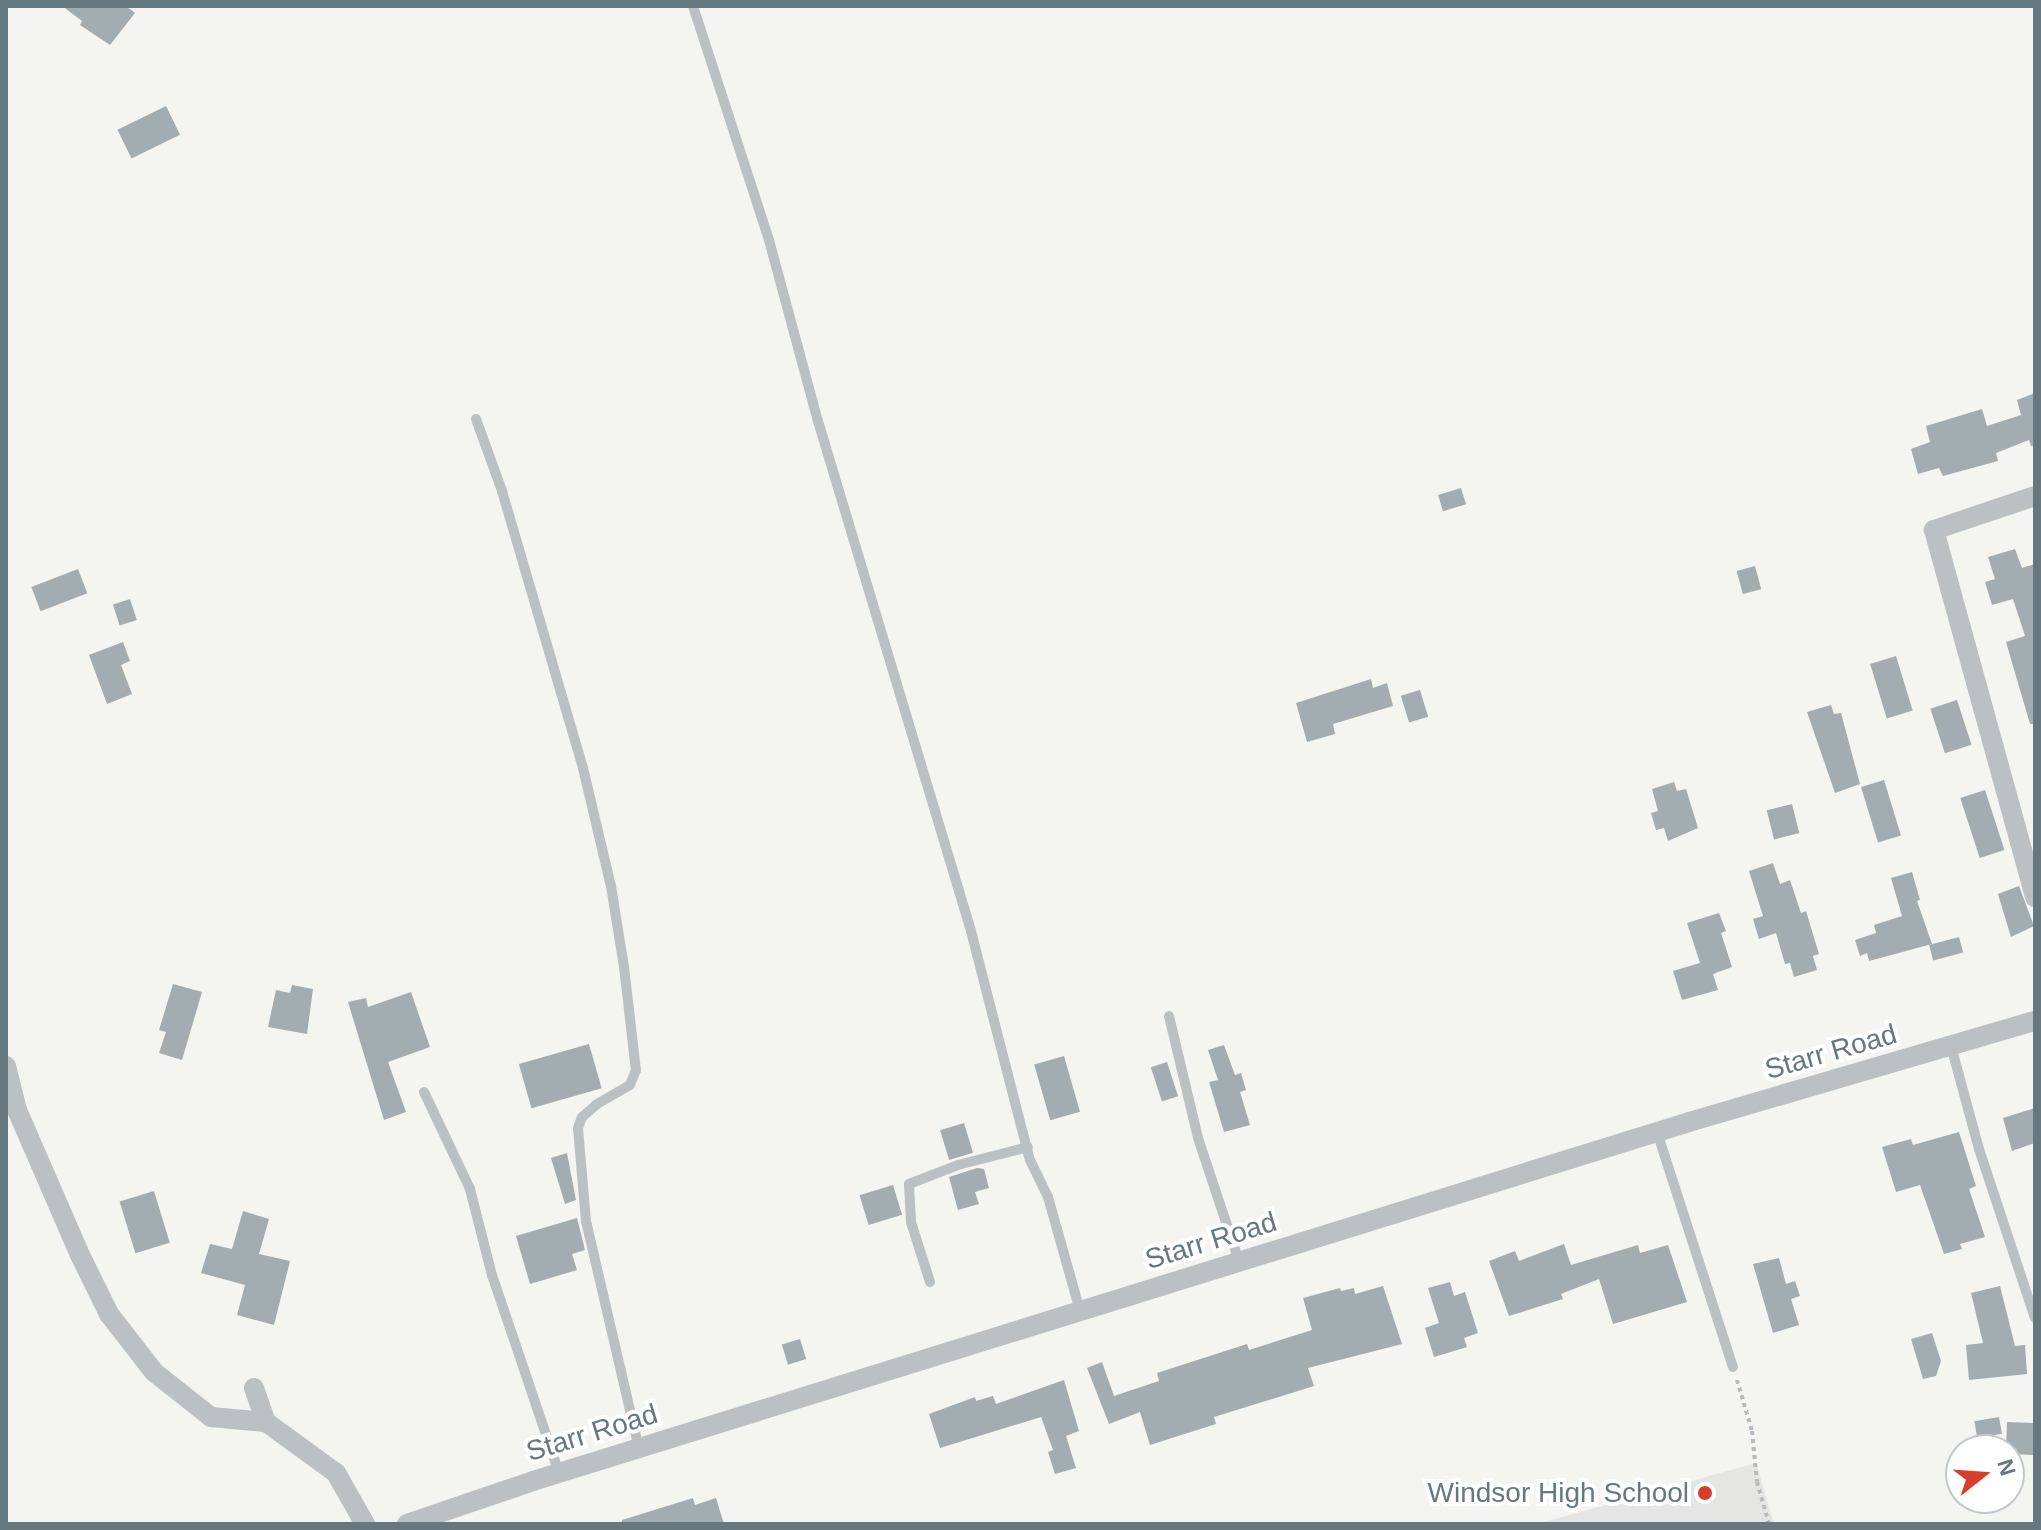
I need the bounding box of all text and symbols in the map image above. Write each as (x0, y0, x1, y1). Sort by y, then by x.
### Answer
street label: Starr Road (1761, 1017, 1901, 1087)
street label: Starr Road (1141, 1205, 1281, 1277)
street label: Starr Road (522, 1397, 662, 1469)
north arrow (1945, 1434, 2025, 1514)
text: N (1992, 1456, 2021, 1479)
place label: Windsor High School (1428, 1476, 1689, 1510)
marker: Windsor High School (1696, 1484, 1714, 1502)

